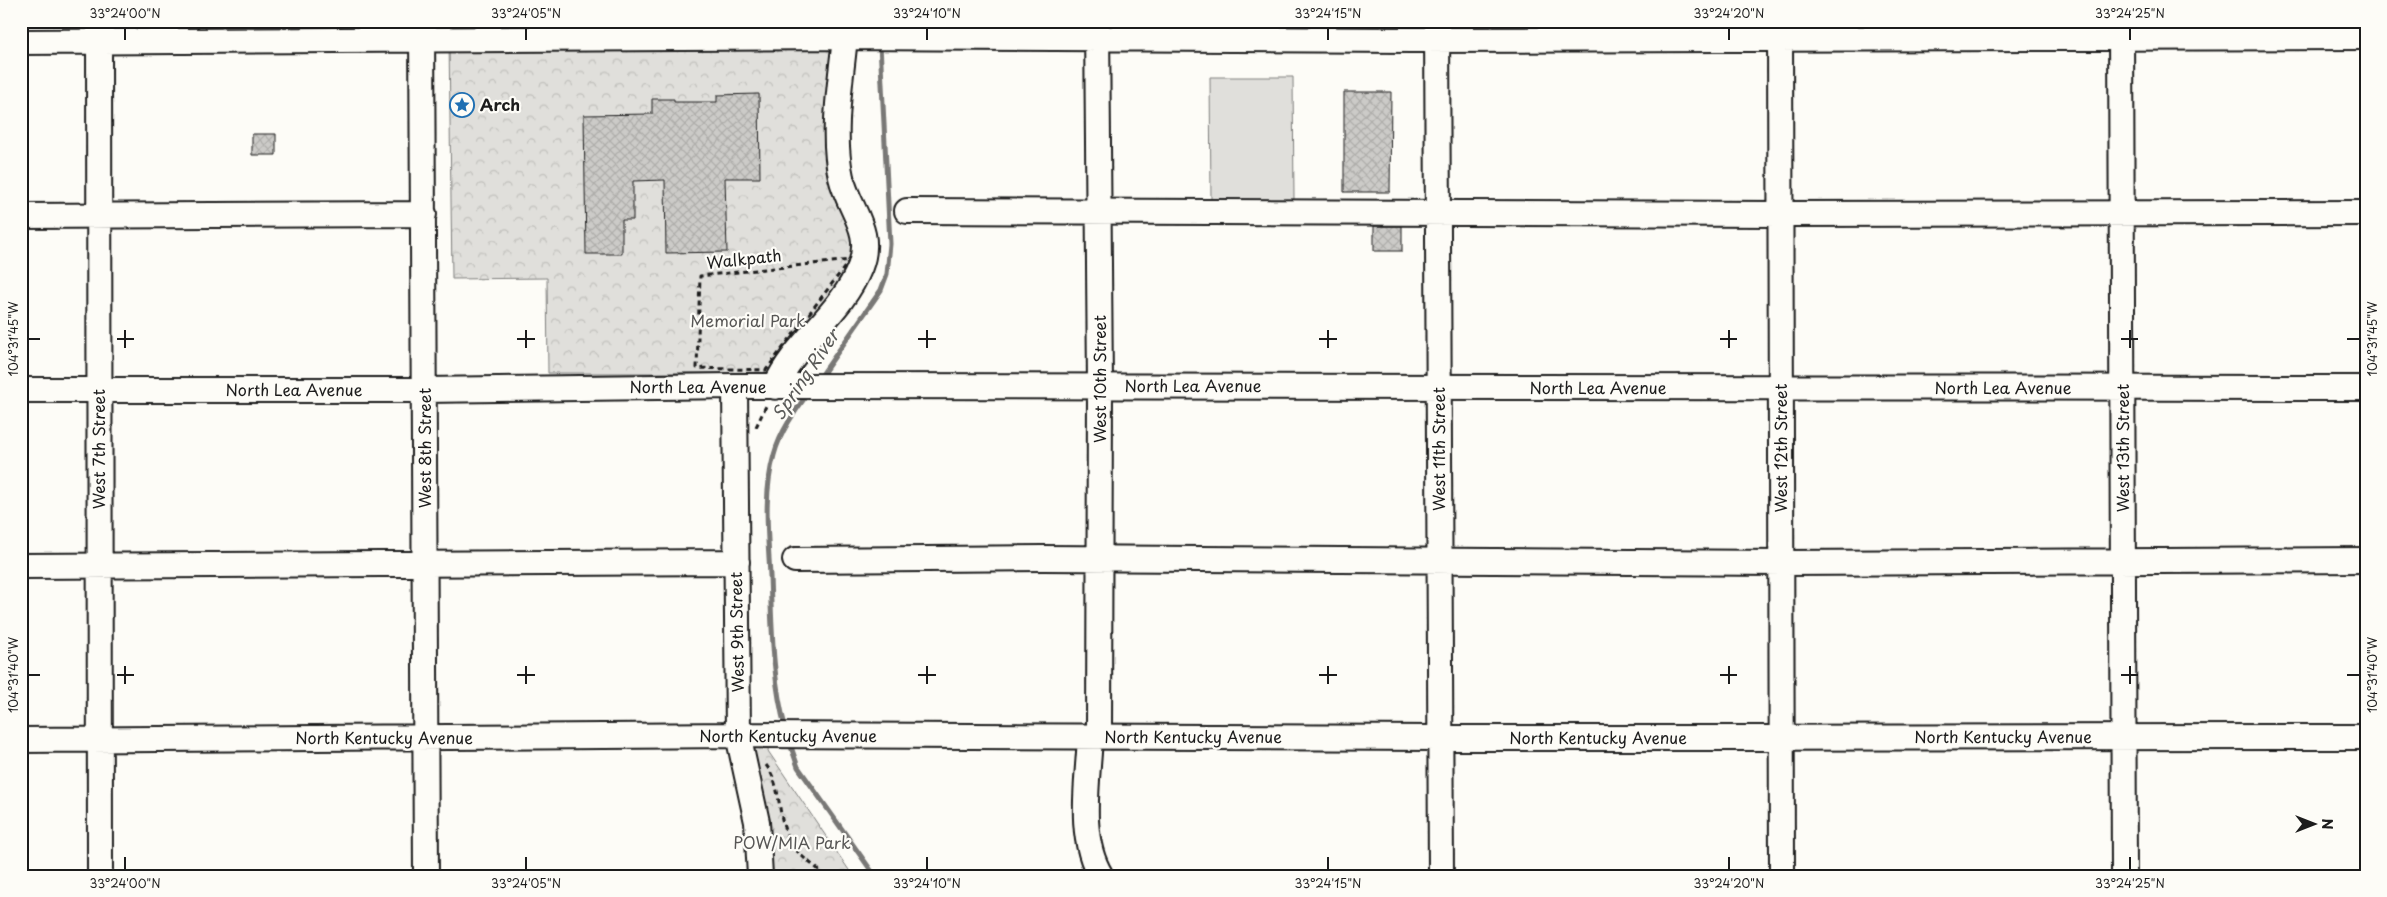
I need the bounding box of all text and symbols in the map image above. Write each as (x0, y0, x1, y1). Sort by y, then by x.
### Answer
text: 33°24'00"N (89, 4, 161, 22)
text: 33°24'05"N (491, 4, 561, 22)
text: 33°24'10"N (893, 4, 961, 22)
text: 33°24'15"N (1294, 4, 1362, 22)
text: 33°24'20"N (1694, 4, 1764, 22)
text: 33°24'25"N (2095, 4, 2165, 22)
place icon: Arch (449, 92, 475, 118)
place label: Arch (480, 92, 520, 116)
street label: Walkpath (705, 242, 783, 274)
text: 104°31'45"W (4, 301, 22, 376)
text: 104°31'45"W (2363, 301, 2381, 376)
park label: Memorial Park (690, 308, 806, 332)
street label: West 10th Street (1087, 314, 1111, 443)
water label: Spring River (764, 321, 847, 425)
street label: North Lea Avenue (1125, 373, 1262, 397)
street label: North Lea Avenue (630, 374, 767, 398)
street label: North Lea Avenue (1530, 375, 1667, 399)
street label: North Lea Avenue (1935, 375, 2072, 399)
street label: North Lea Avenue (226, 377, 363, 401)
street label: West 12th Street (1768, 383, 1792, 513)
street label: West 13th Street (2110, 383, 2134, 512)
street label: West 8th Street (412, 387, 436, 508)
street label: West 11th Street (1426, 387, 1450, 511)
street label: West 7th Street (86, 388, 110, 509)
street label: West 9th Street (723, 571, 749, 692)
text: 104°31'40"W (4, 636, 22, 713)
text: 104°31'40"W (2363, 636, 2381, 713)
street label: North Kentucky Avenue (699, 723, 877, 747)
street label: North Kentucky Avenue (1104, 724, 1282, 748)
street label: North Kentucky Avenue (1914, 724, 2092, 748)
street label: North Kentucky Avenue (295, 725, 473, 749)
street label: North Kentucky Avenue (1509, 725, 1687, 749)
north arrow (2290, 800, 2340, 850)
text: N (2317, 818, 2338, 830)
park label: POW/MIA Park (733, 830, 851, 854)
text: 33°24'00"N (89, 874, 161, 892)
text: 33°24'05"N (491, 874, 561, 892)
text: 33°24'10"N (893, 874, 961, 892)
text: 33°24'15"N (1294, 874, 1362, 892)
text: 33°24'20"N (1694, 874, 1764, 892)
text: 33°24'25"N (2095, 874, 2165, 892)

